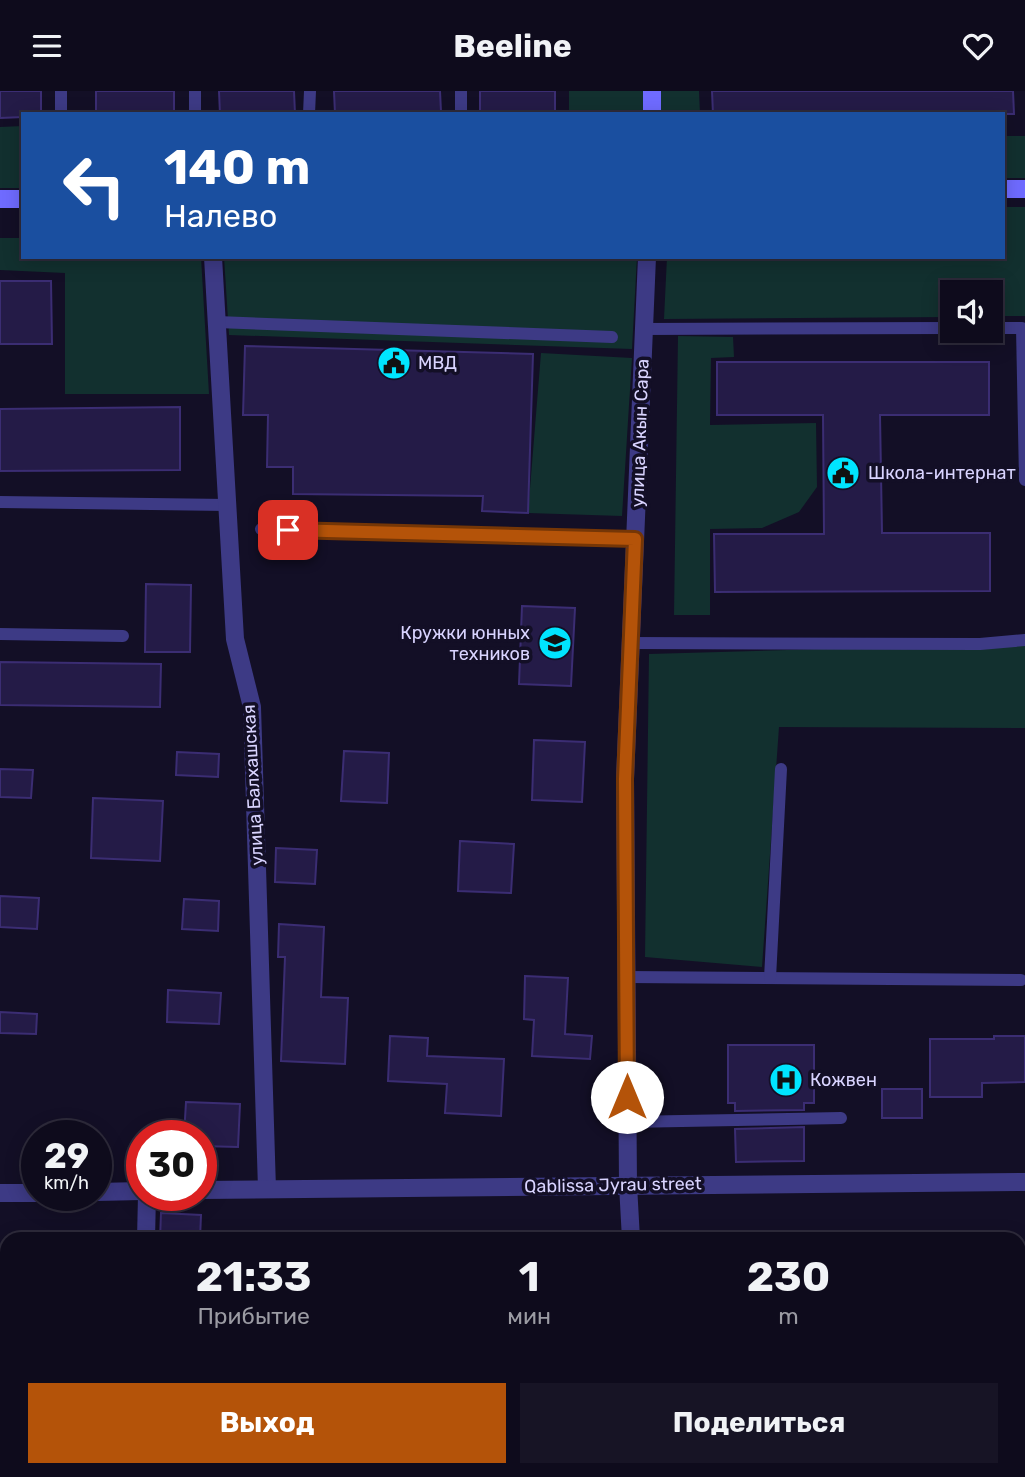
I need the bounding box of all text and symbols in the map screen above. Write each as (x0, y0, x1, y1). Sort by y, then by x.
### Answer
icon: menu (28, 27, 66, 65)
text: Beeline (453, 27, 572, 65)
icon: heart (959, 27, 997, 65)
text: 140 m (164, 138, 310, 196)
icon: left (49, 140, 140, 231)
text: Налево (164, 197, 277, 235)
map controls (940, 280, 1003, 343)
button: sound (940, 280, 1003, 343)
public building icon: МВД (375, 344, 413, 382)
place label: МВД (418, 352, 457, 374)
street label: улица Акын Сара (626, 358, 654, 508)
public building icon: Школа-интернат (824, 454, 862, 492)
place label: Школа-интернат (868, 462, 1016, 484)
pin (258, 500, 318, 560)
icon: arrive (269, 511, 307, 549)
place label: Кружки юнных техников (400, 622, 530, 665)
school or university icon: Кружки юнных техников (536, 624, 574, 662)
street label: улица Балхашская (238, 704, 268, 866)
position arrow (590, 1060, 664, 1134)
hospital icon: Кожвен (767, 1061, 805, 1099)
place label: Кожвен (810, 1069, 877, 1091)
speed limit sign: 30 (126, 1120, 217, 1211)
text: 29 (44, 1135, 89, 1177)
text: km/h (44, 1172, 89, 1194)
street label: Qablissa Jyrau street (524, 1172, 702, 1198)
text: 21:33 (196, 1252, 312, 1302)
text: 1 (519, 1252, 540, 1302)
text: 230 (747, 1252, 830, 1302)
text: Прибытие (197, 1302, 310, 1330)
text: мин (507, 1302, 551, 1330)
text: m (778, 1302, 799, 1330)
button: Выход (28, 1383, 506, 1463)
button: Поделиться (520, 1383, 998, 1463)

